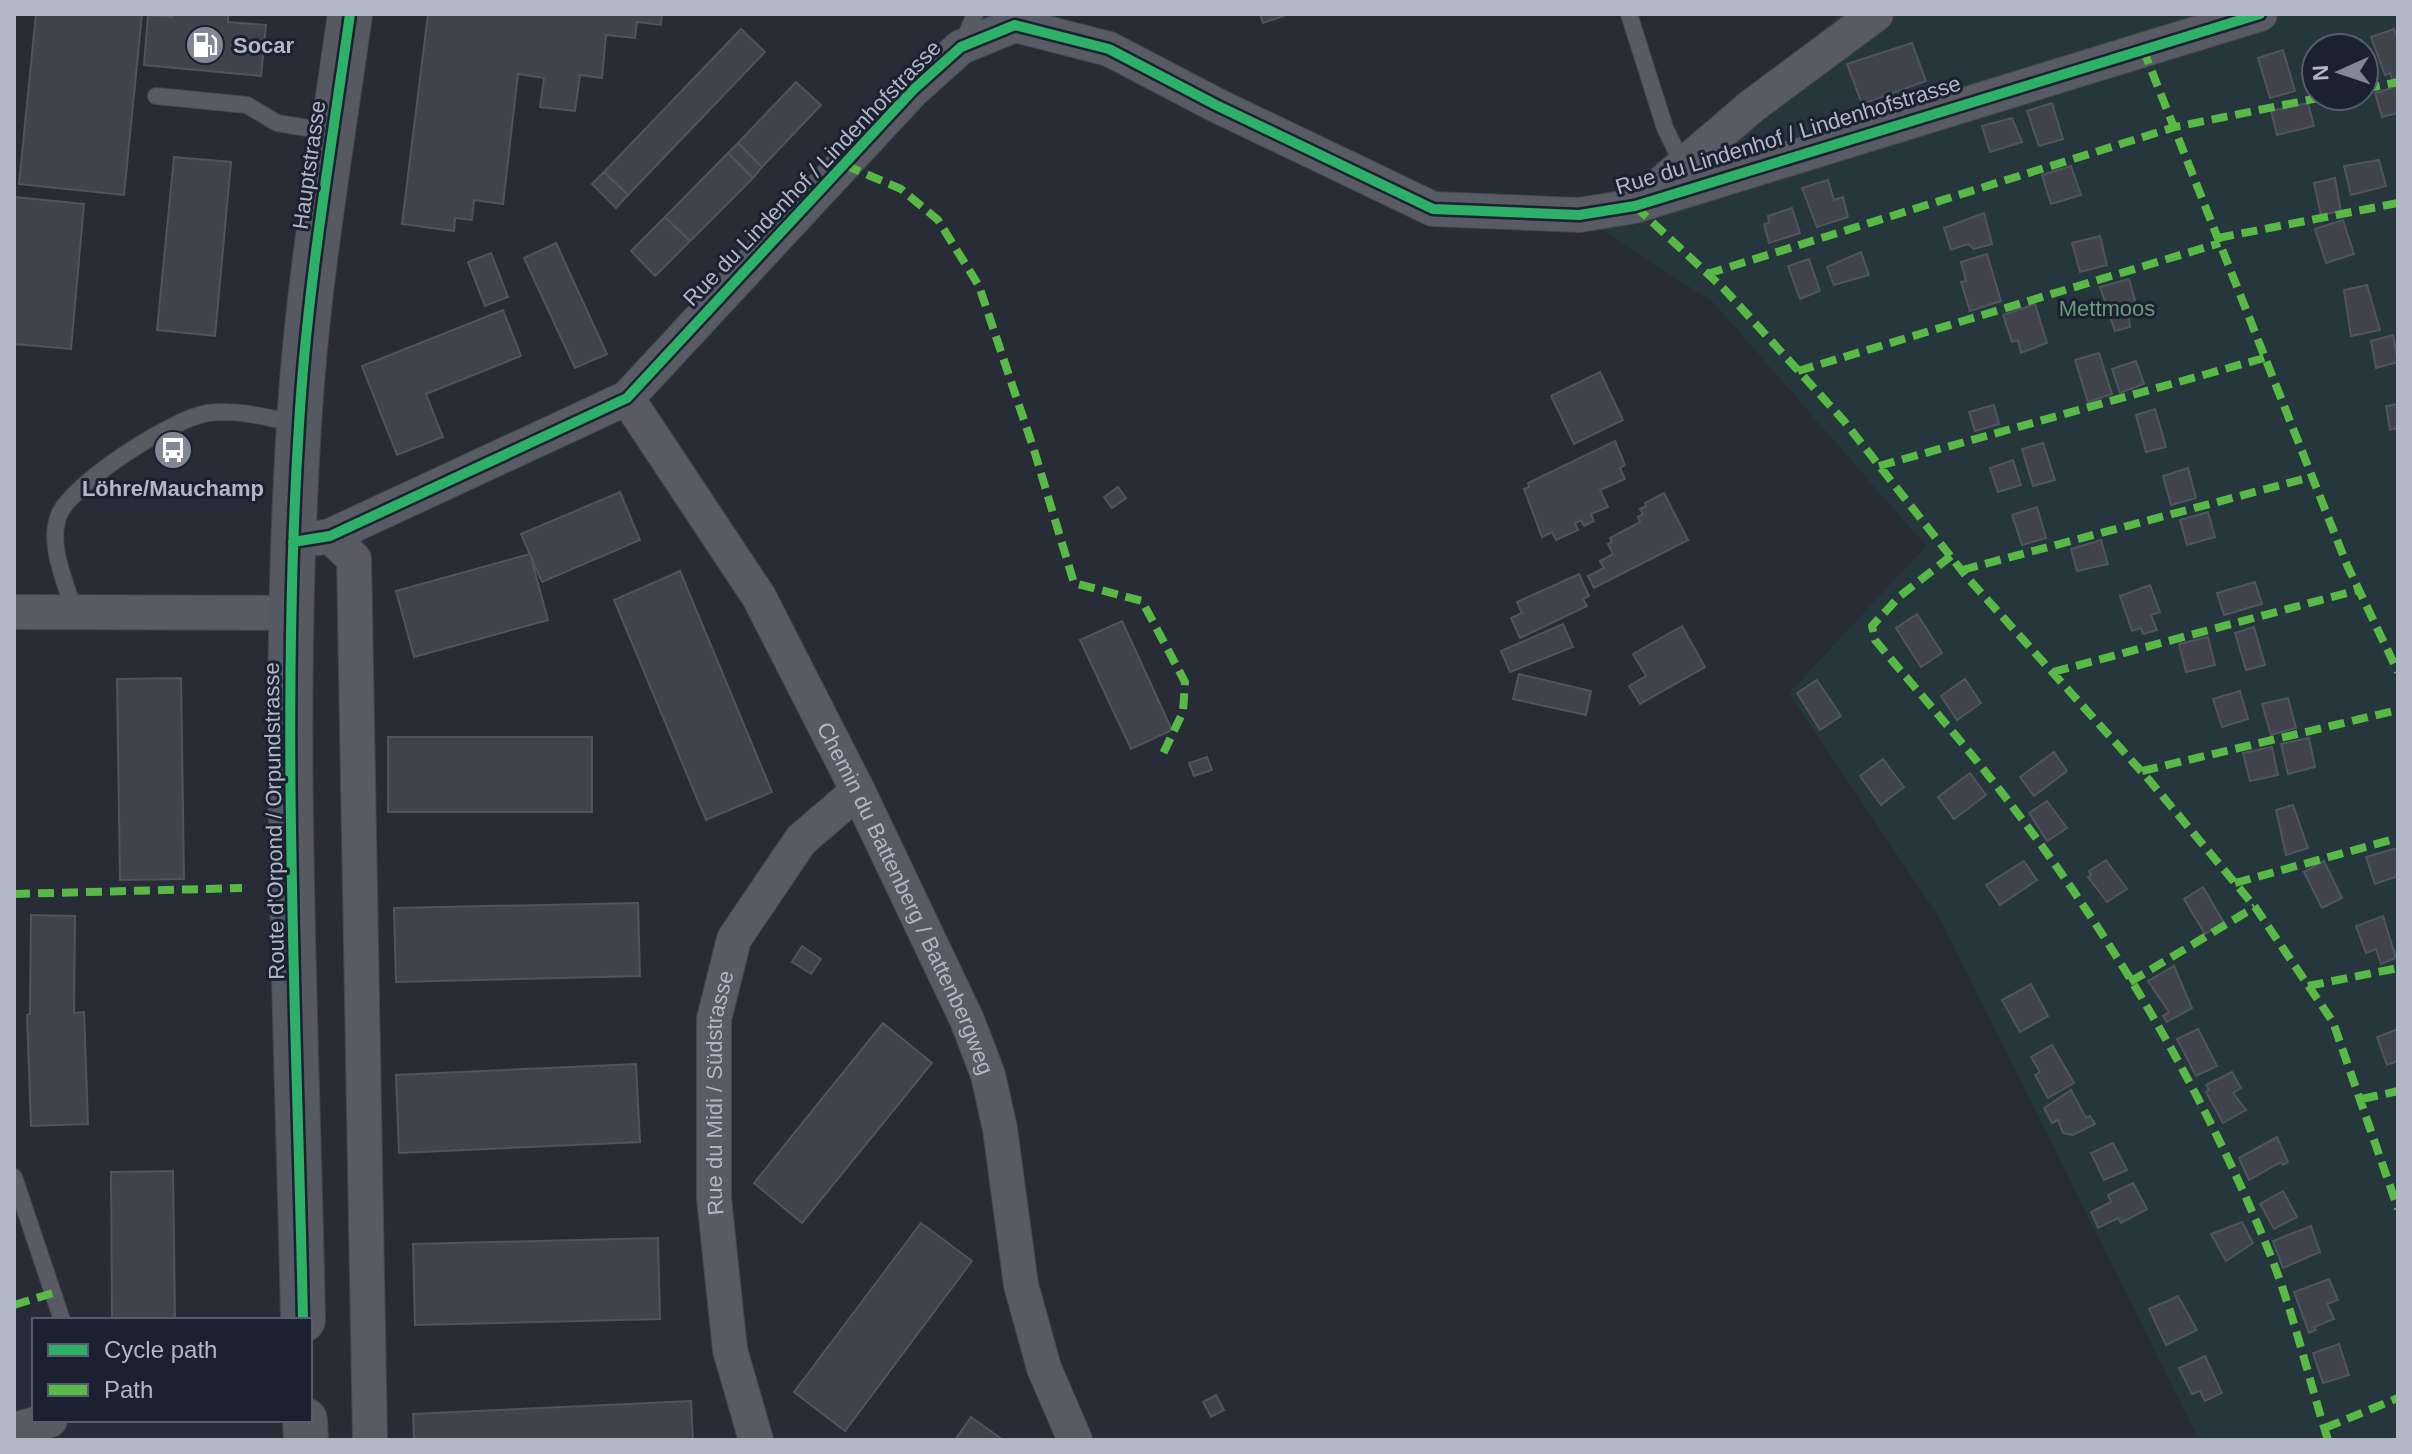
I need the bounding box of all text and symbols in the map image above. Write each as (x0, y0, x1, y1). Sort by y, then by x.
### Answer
fuel station icon: Socar (184, 24, 226, 66)
north arrow (2300, 32, 2380, 112)
place label: Socar (233, 33, 295, 58)
street label: Rue du Lindenhof / Lindenhofstrasse (678, 35, 946, 311)
text: N (2308, 64, 2333, 82)
street label: Rue du Lindenhof / Lindenhofstrasse (1612, 70, 1964, 200)
street label: Hauptstrasse (288, 99, 330, 231)
park label: Mettmoos (2059, 296, 2155, 321)
bus stop icon: Löhre/Mauchamp (152, 429, 194, 471)
place label: Löhre/Mauchamp (82, 476, 264, 501)
street label: Route d'Orpond / Orpundstrasse (259, 662, 289, 980)
street label: Chemin du Battenberg / Battenbergweg (812, 718, 999, 1078)
street label: Rue du Midi / Südstrasse (702, 968, 738, 1217)
legend (32, 1318, 312, 1422)
text: Cycle path (104, 1336, 217, 1363)
text: Path (104, 1376, 153, 1403)

